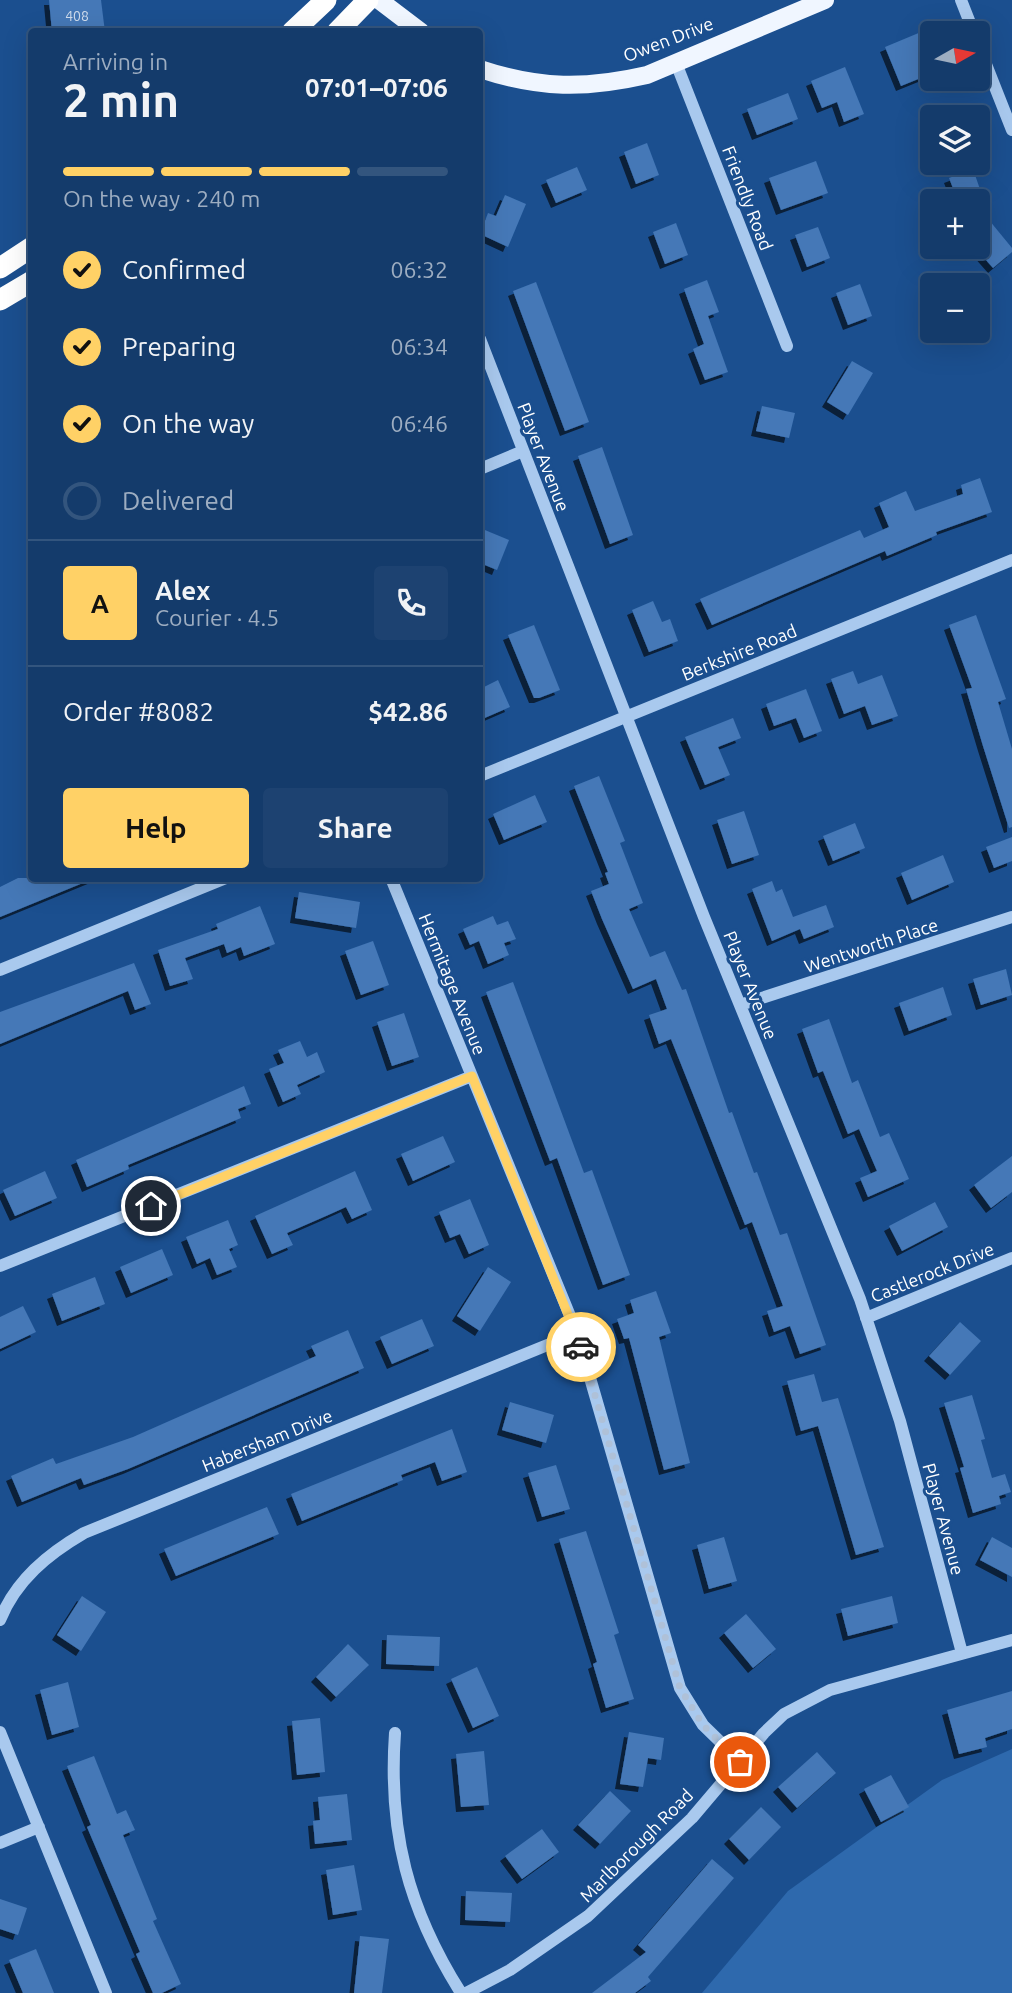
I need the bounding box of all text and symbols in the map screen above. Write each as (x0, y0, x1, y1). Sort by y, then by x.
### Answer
house number: 408 (65, 8, 89, 24)
street label: Owen Drive (620, 13, 716, 65)
north arrow (920, 21, 990, 91)
map controls (920, 21, 990, 343)
text: Arriving in (63, 49, 168, 74)
text: 07:01–07:06 (305, 73, 448, 102)
text: 2 min (63, 74, 179, 126)
button: layers (920, 105, 990, 175)
street label: Friendly Road (719, 143, 777, 253)
text: On the way · 240 m (63, 186, 260, 211)
button: + (920, 189, 990, 259)
icon: check (63, 251, 101, 289)
text: Confirmed (122, 255, 246, 284)
text: 06:32 (390, 257, 448, 282)
button: − (920, 273, 990, 343)
icon: check (63, 328, 101, 366)
text: Preparing (122, 332, 236, 361)
text: 06:34 (390, 334, 448, 359)
street label: Player Avenue (514, 400, 574, 514)
icon: check (63, 405, 101, 443)
text: On the way (122, 409, 254, 438)
text: 06:46 (390, 411, 448, 436)
text: Delivered (122, 486, 234, 515)
button: phone (374, 566, 448, 640)
text: Alex (155, 576, 210, 605)
text: A (91, 589, 109, 618)
text: Courier · 4.5 (155, 605, 279, 630)
street label: Berkshire Road (679, 620, 799, 684)
text: Order #8082 (63, 697, 214, 726)
text: $42.86 (368, 697, 448, 726)
button: Help (63, 788, 249, 868)
button: Share (263, 788, 448, 868)
street label: Hermitage Avenue (416, 910, 490, 1058)
street label: Wentworth Place (802, 914, 940, 976)
street label: Player Avenue (720, 928, 782, 1042)
pin (121, 1176, 181, 1236)
icon: home (132, 1187, 170, 1225)
street label: Castlerock Drive (867, 1238, 997, 1306)
courier (546, 1312, 616, 1382)
icon: car (562, 1328, 600, 1366)
street label: Habersham Drive (199, 1405, 335, 1475)
street label: Player Avenue (919, 1461, 969, 1577)
pin (710, 1732, 770, 1792)
icon: bag (721, 1743, 759, 1781)
street label: Marlborough Road (575, 1784, 697, 1906)

